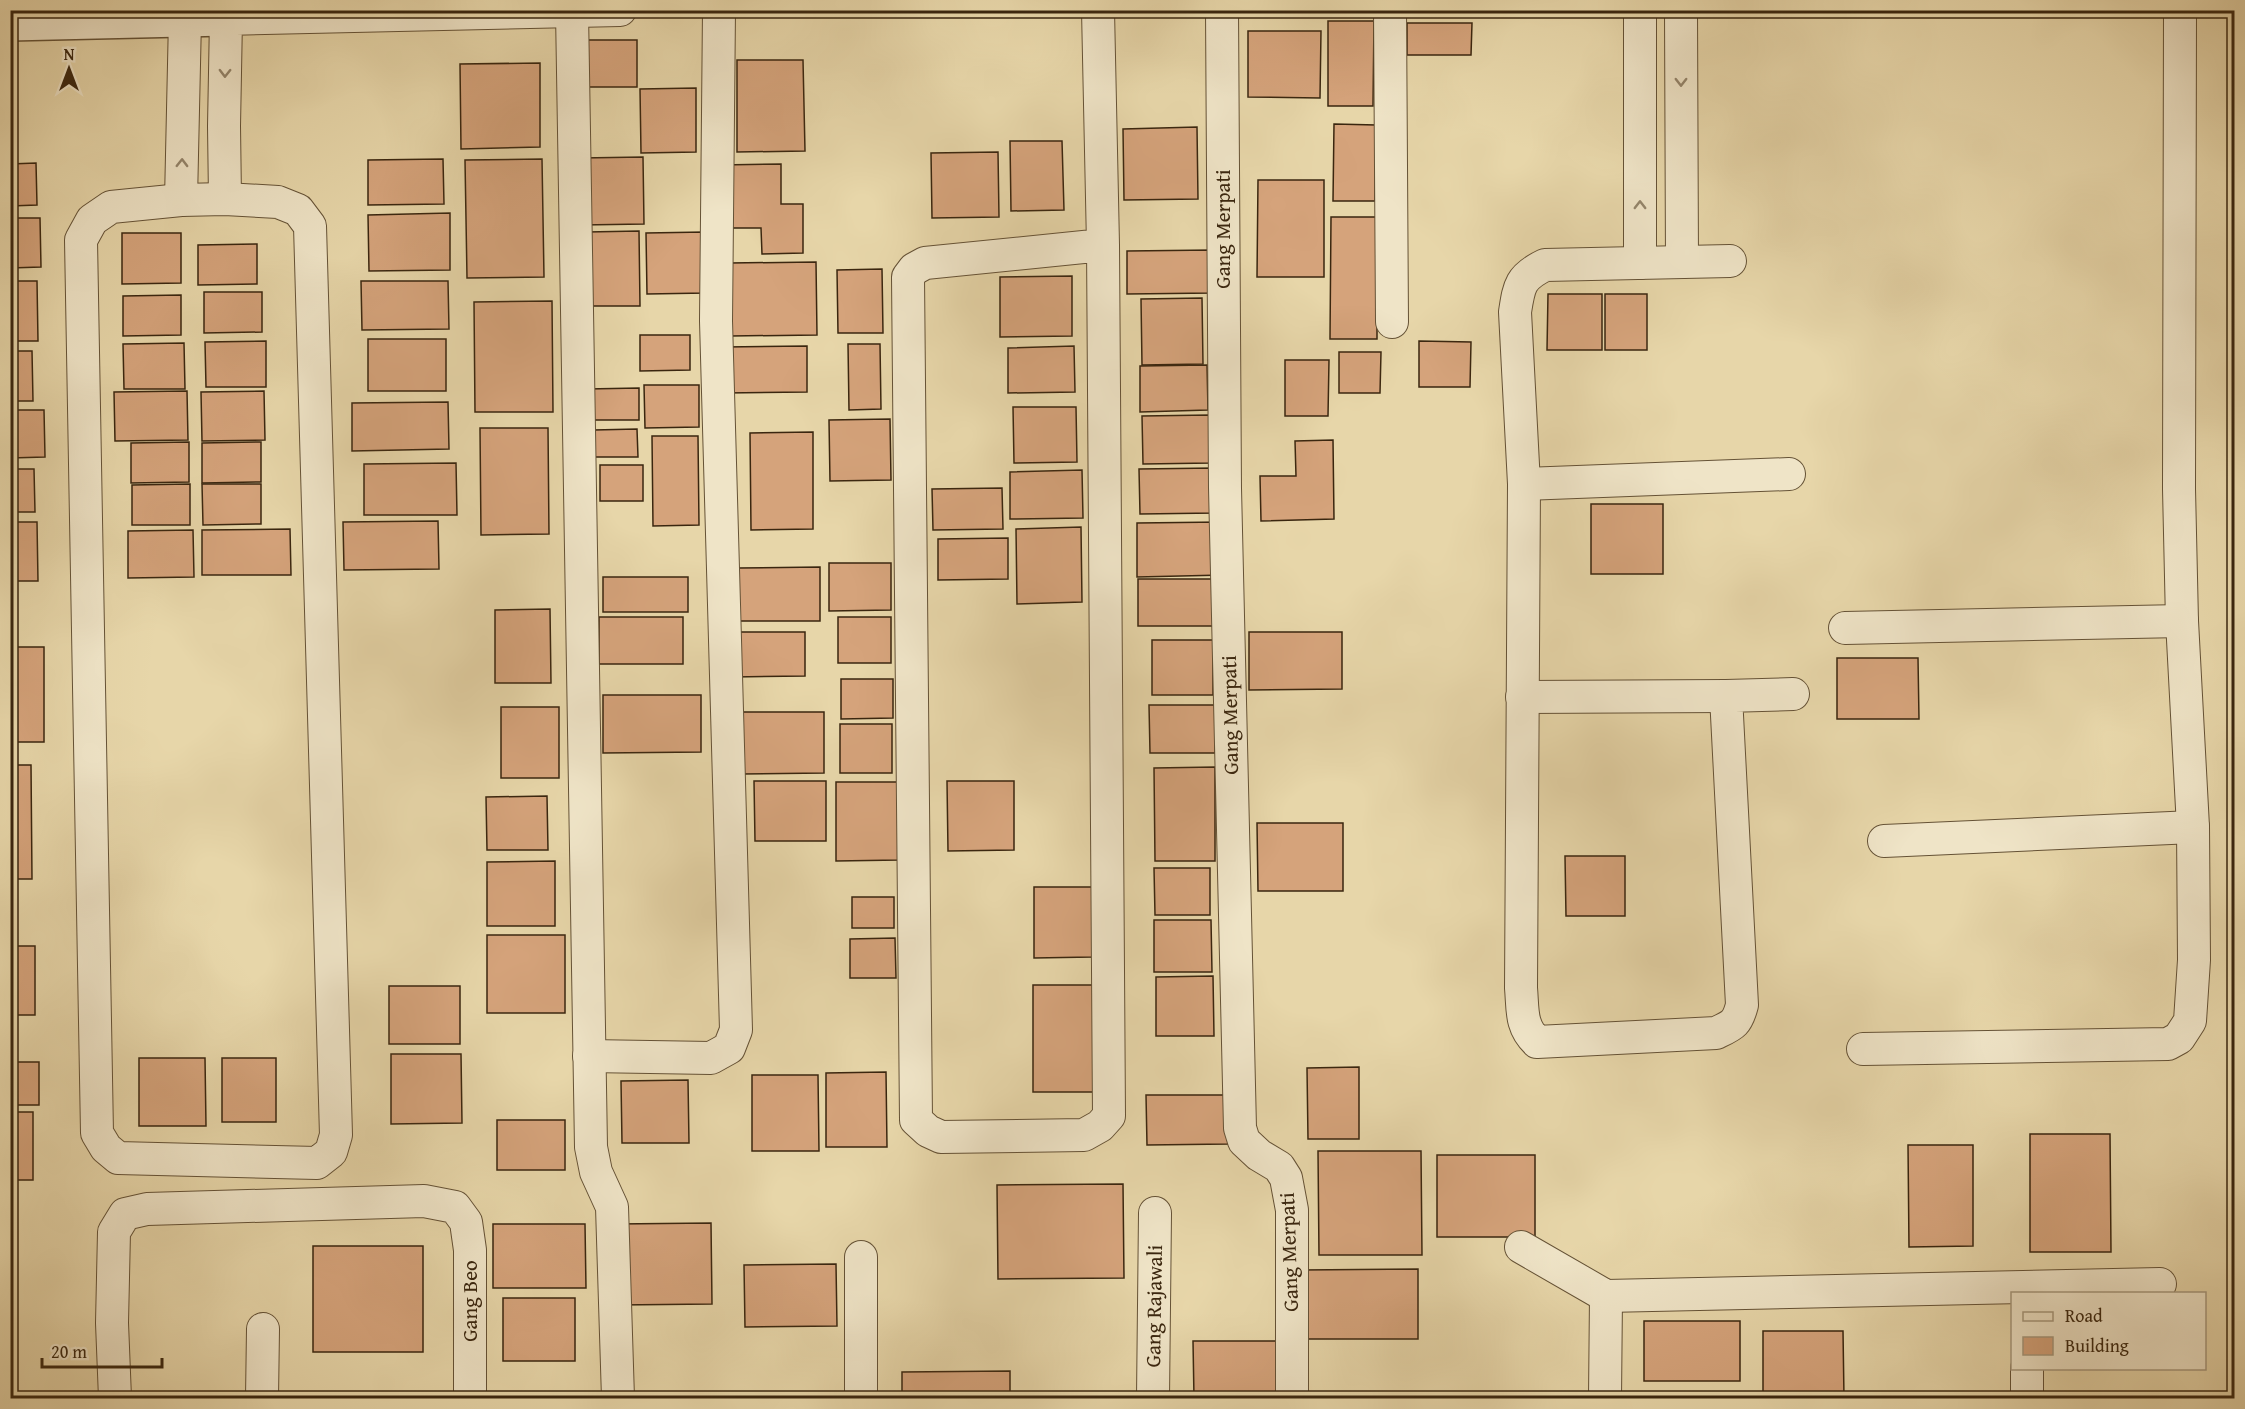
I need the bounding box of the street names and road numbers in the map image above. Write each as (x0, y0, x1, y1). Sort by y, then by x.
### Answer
street label: Gang Merpati (1207, 169, 1238, 289)
street label: Gang Merpati (1213, 655, 1246, 775)
street label: Gang Merpati (1271, 1192, 1306, 1312)
street label: Gang Rajawali (1137, 1244, 1170, 1368)
street label: Gang Beo (454, 1260, 485, 1342)

